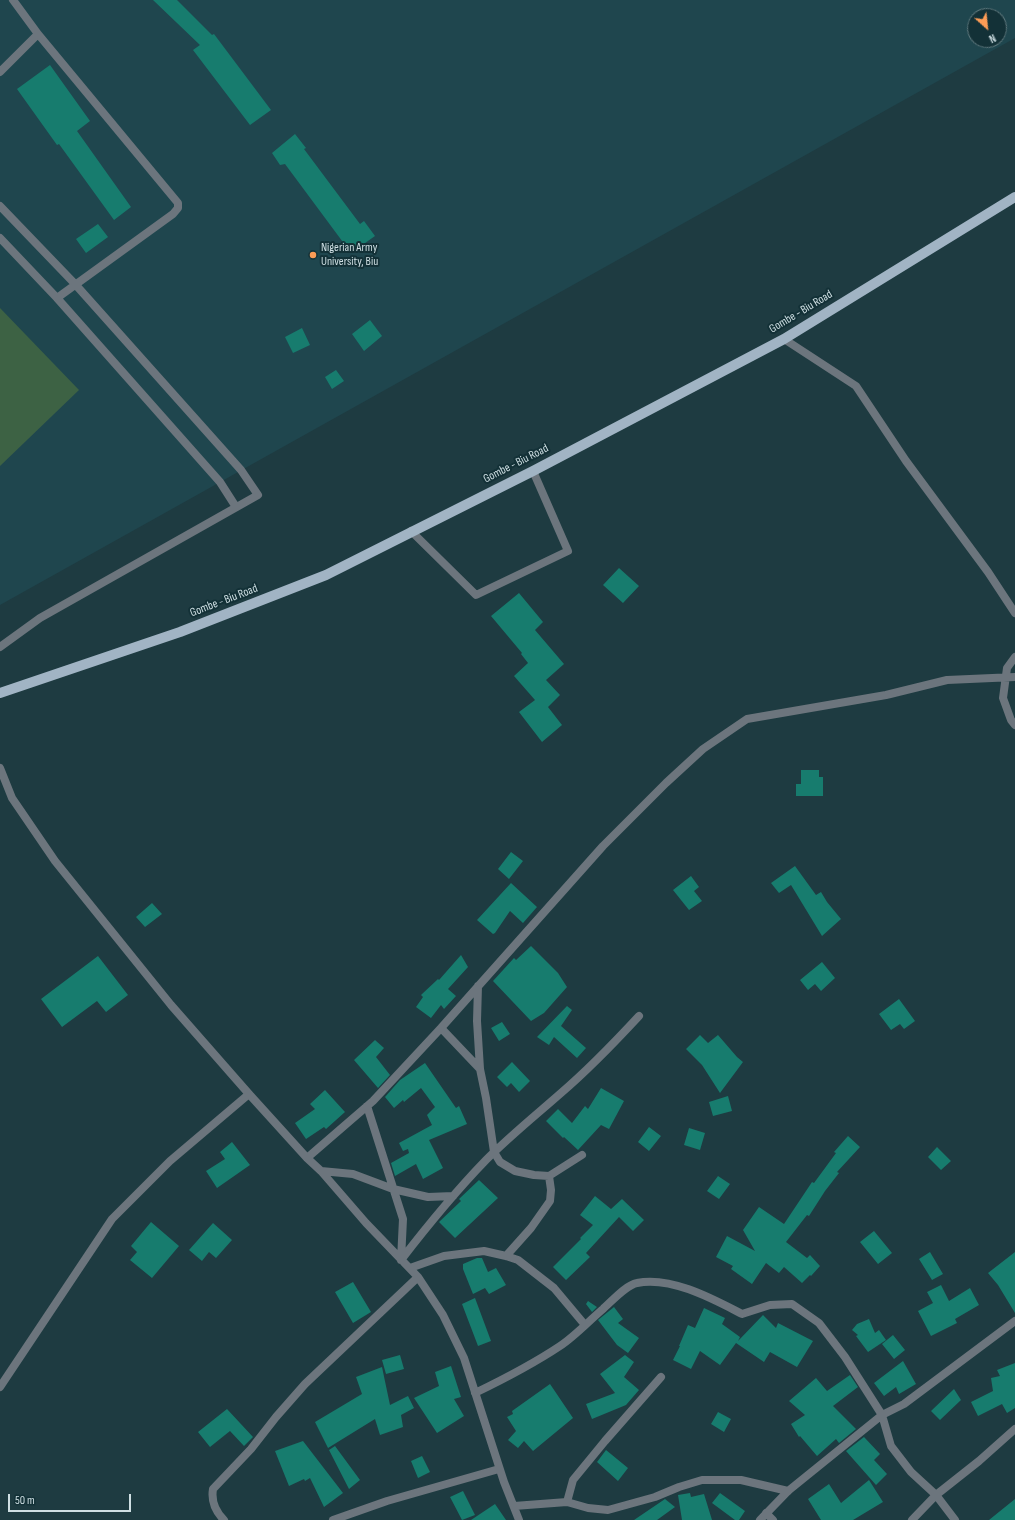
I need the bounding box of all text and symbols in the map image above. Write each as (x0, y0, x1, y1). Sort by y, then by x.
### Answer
north arrow (967, 8, 1007, 48)
text: N (987, 31, 998, 45)
place label: Nigerian Army University, Biu (321, 241, 378, 269)
marker: Nigerian Army University, Biu (308, 250, 318, 260)
street label: Gombe - Biu Road (767, 287, 835, 337)
street label: Gombe - Biu Road (481, 441, 551, 487)
street label: Gombe - Biu Road (188, 582, 260, 620)
scale bar (10, 1486, 133, 1512)
text: 50 m (15, 1493, 35, 1508)

